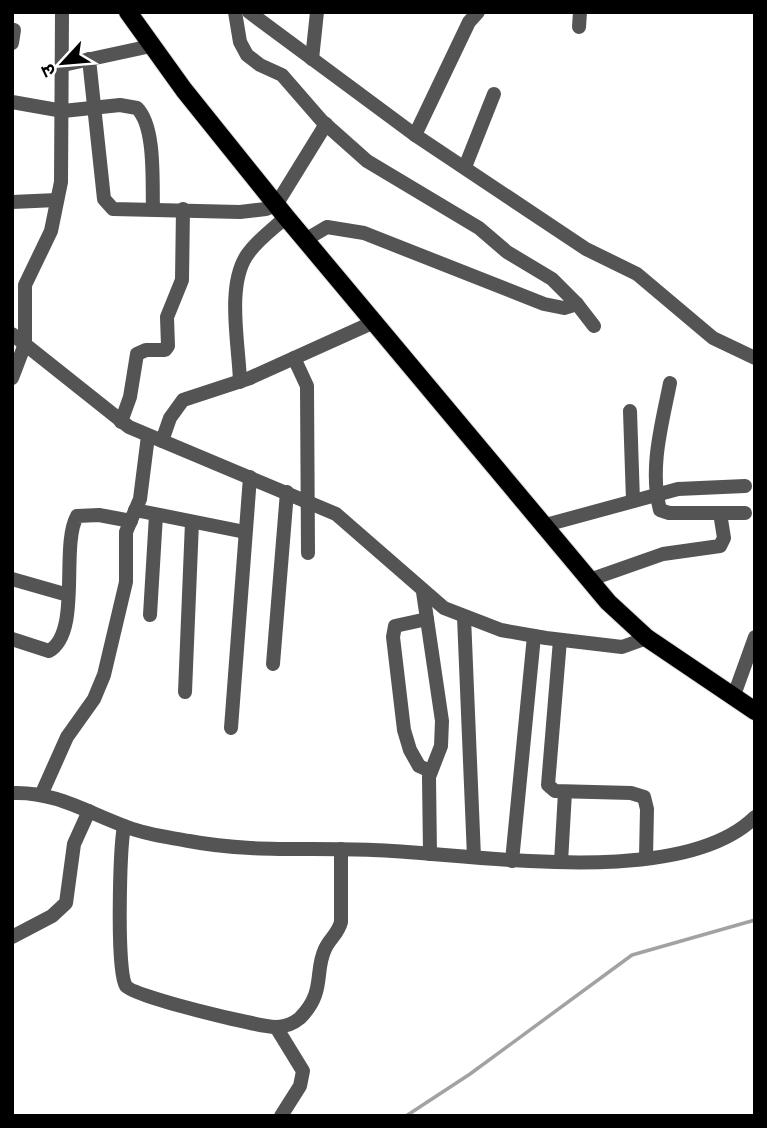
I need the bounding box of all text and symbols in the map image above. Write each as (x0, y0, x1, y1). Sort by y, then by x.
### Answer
north arrow (28, 28, 98, 98)
text: उ (36, 59, 63, 80)

